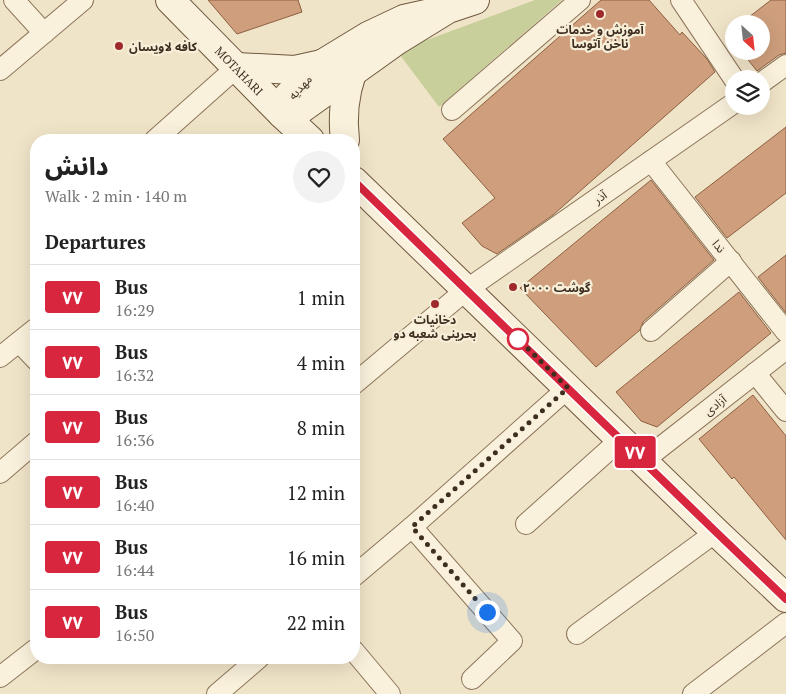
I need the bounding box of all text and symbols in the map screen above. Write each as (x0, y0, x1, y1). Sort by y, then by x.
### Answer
marker: آموزش و خدمات ناخن آتوسا (594, 8, 606, 20)
north arrow (725, 15, 770, 60)
map controls (725, 15, 770, 115)
place label: آموزش و خدمات ناخن آتوسا (556, 22, 645, 51)
place label: کافه لاویسان (129, 39, 198, 54)
marker: کافه لاویسان (113, 40, 125, 52)
street label: MOTAHARI (212, 43, 267, 98)
button: layers (725, 70, 770, 115)
street label: مهدیه (285, 72, 315, 102)
text: دانش (45, 150, 108, 182)
button: heart (293, 151, 345, 203)
text: Walk · 2 min · 140 m (45, 185, 187, 207)
street label: آذر (590, 187, 610, 207)
text: Departures (45, 229, 146, 254)
street label: ندا (709, 236, 729, 256)
text: Bus (115, 274, 148, 299)
place label: گوشت ۲۰۰۰ (523, 280, 591, 295)
marker: گوشت ۲۰۰۰ (507, 281, 519, 293)
text: ۷۷ (62, 285, 83, 309)
text: 1 min (297, 285, 345, 310)
marker: دخانیات بحرینی شعبه دو (429, 298, 441, 310)
text: 16:29 (115, 299, 154, 321)
place label: دخانیات بحرینی شعبه دو (393, 312, 477, 341)
unlabelled marker (507, 328, 529, 350)
text: Bus (115, 339, 148, 364)
text: ۷۷ (62, 350, 83, 374)
text: 4 min (297, 350, 345, 375)
text: 16:32 (115, 364, 154, 386)
street label: آزادی (701, 391, 730, 418)
text: Bus (115, 404, 148, 429)
text: ۷۷ (62, 415, 83, 439)
text: 8 min (297, 415, 345, 440)
text: 16:36 (115, 429, 154, 451)
line badge: ۷۷ (612, 436, 658, 468)
text: ۷۷ (625, 440, 645, 464)
text: Bus (115, 469, 148, 494)
text: ۷۷ (62, 480, 83, 504)
text: 12 min (287, 480, 345, 505)
text: 16:40 (115, 494, 154, 516)
text: Bus (115, 534, 148, 559)
text: ۷۷ (62, 545, 83, 569)
text: 16 min (287, 545, 345, 570)
text: 16:44 (115, 559, 154, 581)
text: Bus (115, 599, 148, 624)
your location (475, 600, 500, 625)
text: ۷۷ (62, 610, 83, 634)
text: 22 min (287, 610, 345, 635)
text: 16:50 (115, 624, 154, 646)

